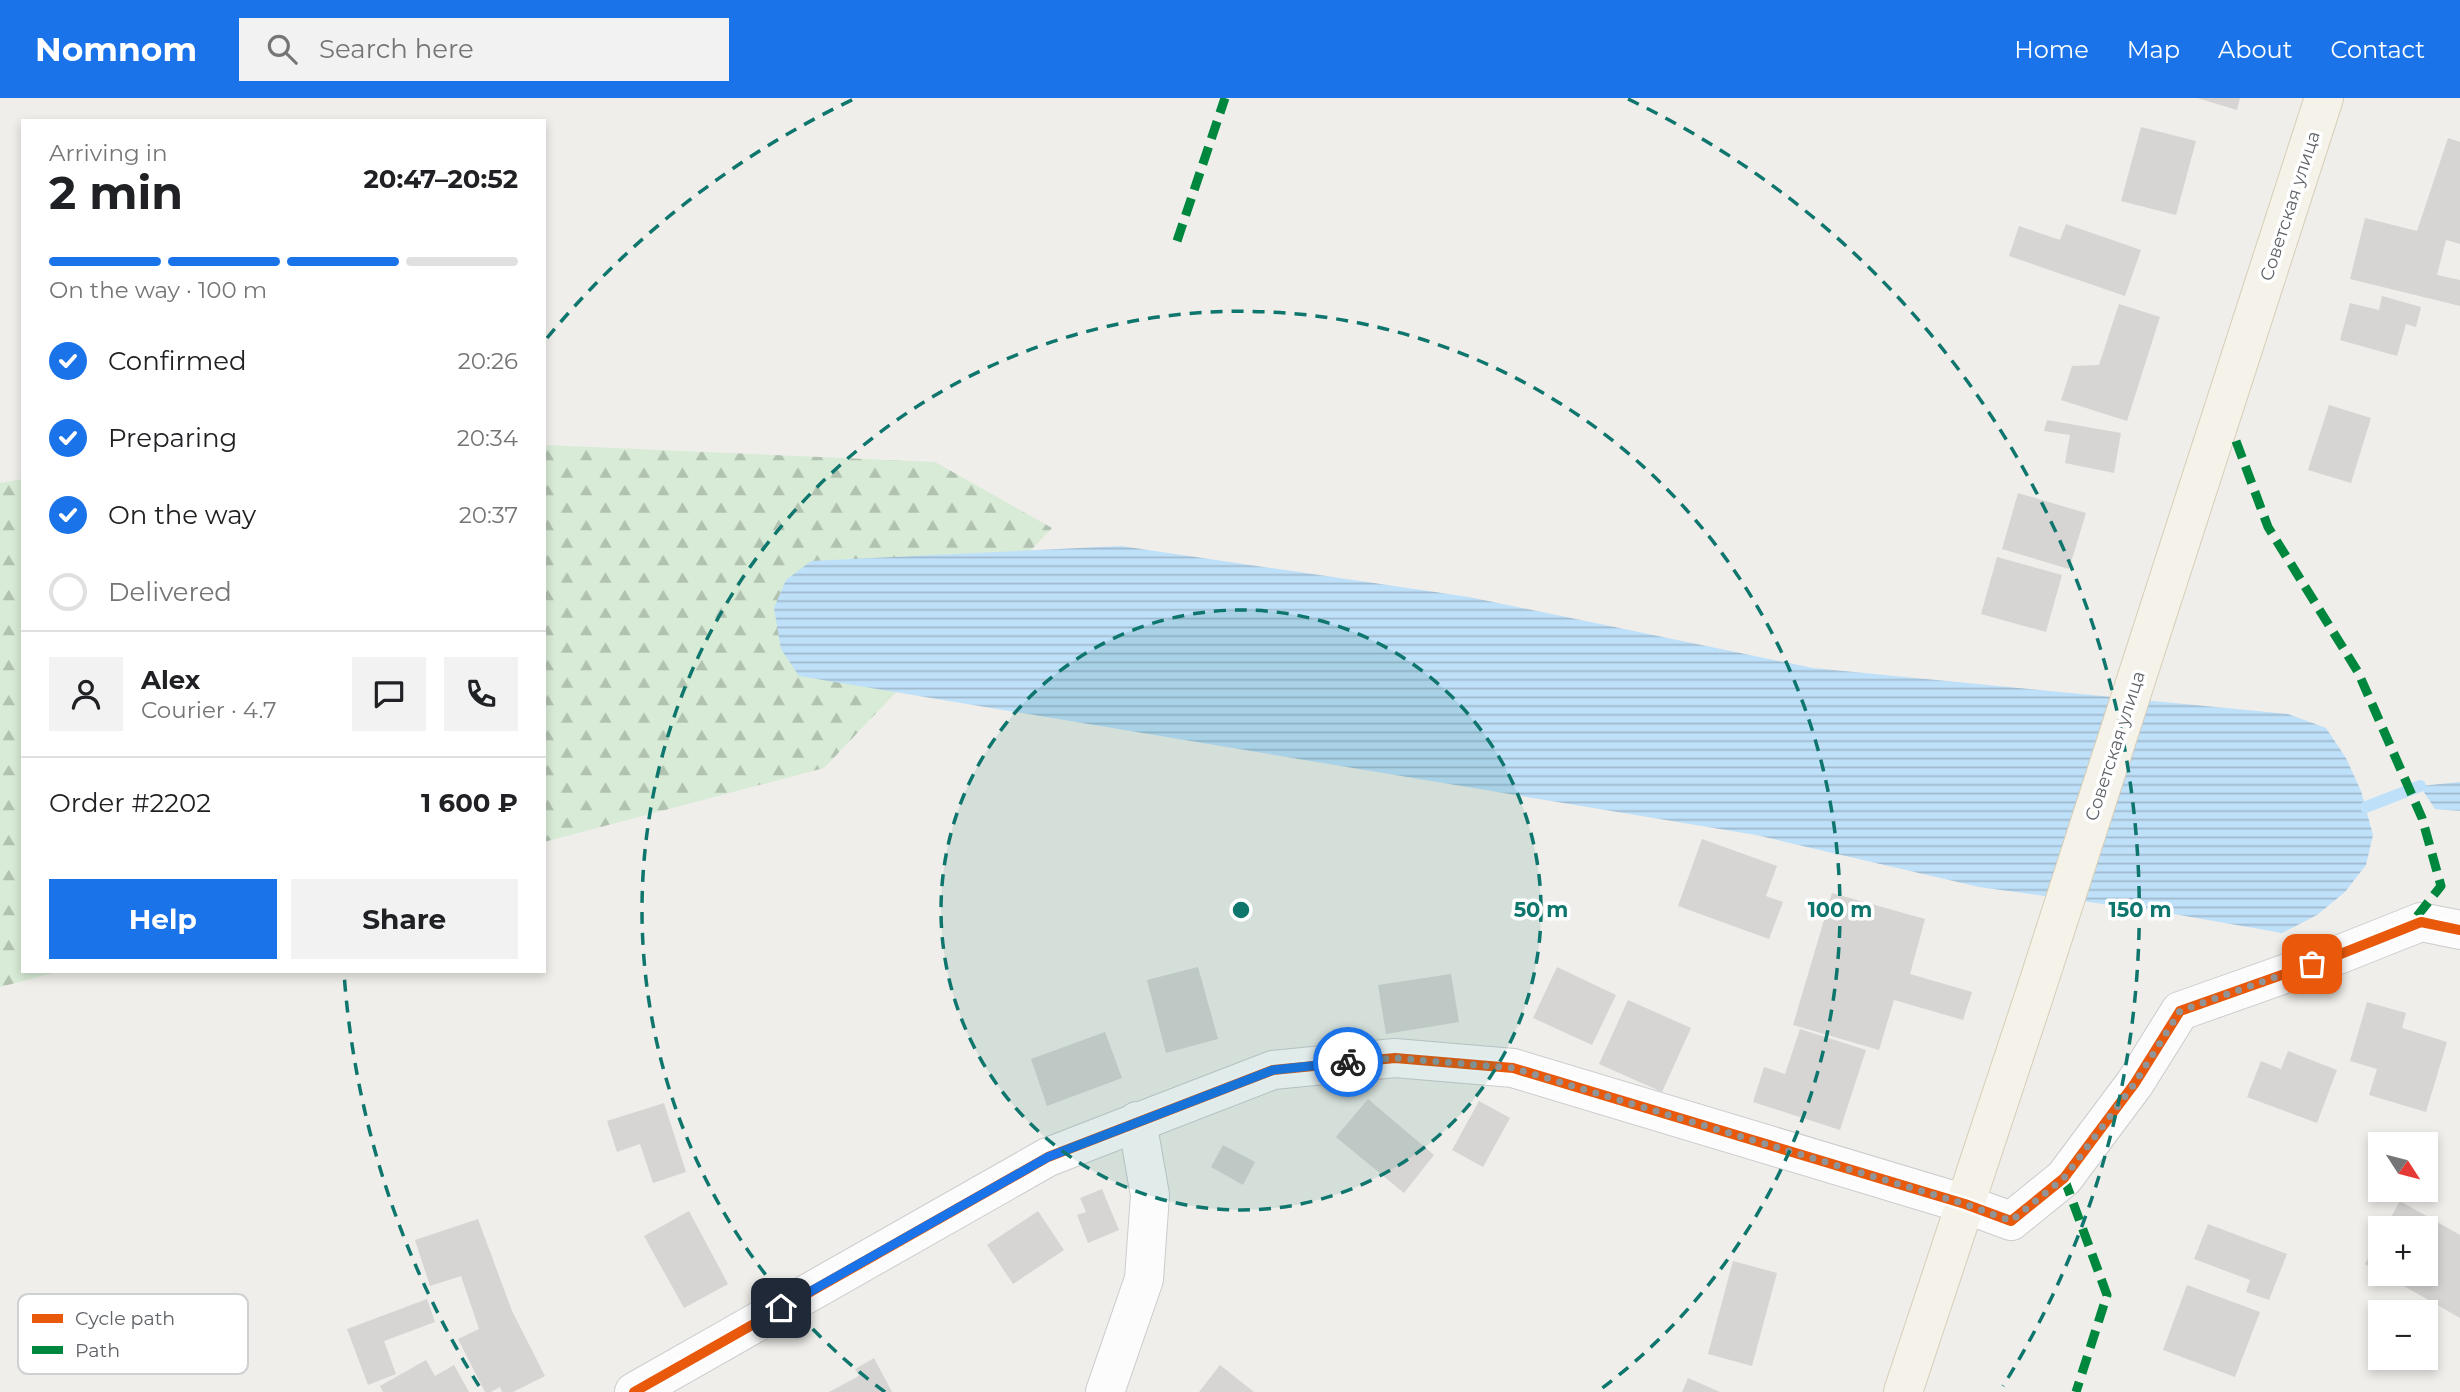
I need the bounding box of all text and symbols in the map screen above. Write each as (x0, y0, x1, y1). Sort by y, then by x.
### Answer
search box (239, 18, 729, 81)
text: Nomnom (35, 29, 197, 69)
icon: search (263, 30, 301, 68)
text: Search here (319, 33, 474, 65)
text: Home (2014, 35, 2089, 64)
text: Map (2127, 35, 2180, 64)
text: About (2218, 35, 2292, 64)
text: Contact (2330, 35, 2425, 64)
street label: Советская улица (2255, 128, 2325, 284)
text: Arriving in (49, 139, 168, 167)
text: 20:47–20:52 (363, 163, 518, 195)
text: 2 min (49, 164, 183, 221)
text: On the way · 100 m (49, 276, 267, 304)
icon: check (49, 342, 87, 380)
text: Confirmed (108, 345, 247, 377)
text: 20:26 (458, 347, 518, 375)
icon: check (49, 419, 87, 457)
text: Preparing (108, 422, 237, 454)
text: 20:34 (457, 424, 518, 452)
icon: check (49, 496, 87, 534)
text: On the way (108, 499, 256, 531)
text: 20:37 (459, 501, 518, 529)
text: Delivered (108, 576, 232, 608)
button: person (49, 657, 123, 731)
button: chat (352, 657, 426, 731)
button: phone (444, 657, 518, 731)
text: Alex (141, 664, 200, 696)
street label: Советская улица (2080, 668, 2150, 824)
text: Courier · 4.7 (141, 696, 277, 724)
text: Order #2202 (49, 787, 211, 819)
text: 1 600 ₽ (421, 787, 518, 819)
button: Help (49, 879, 277, 959)
button: Share (291, 879, 518, 959)
text: 50 m (1514, 897, 1568, 922)
text: 100 m (1808, 897, 1872, 922)
text: 150 m (2109, 897, 2171, 922)
centre of rings (1229, 898, 1253, 922)
pin (2282, 934, 2342, 994)
icon: bag (2293, 945, 2331, 983)
courier (1313, 1027, 1383, 1097)
icon: bike (1329, 1043, 1367, 1081)
north arrow (2368, 1132, 2438, 1202)
map controls (2368, 1132, 2438, 1370)
button: + (2368, 1216, 2438, 1286)
pin (751, 1278, 811, 1338)
icon: home (762, 1289, 800, 1327)
legend (18, 1294, 248, 1374)
button: − (2368, 1300, 2438, 1370)
text: Cycle path (75, 1307, 175, 1330)
text: Path (75, 1339, 120, 1362)

